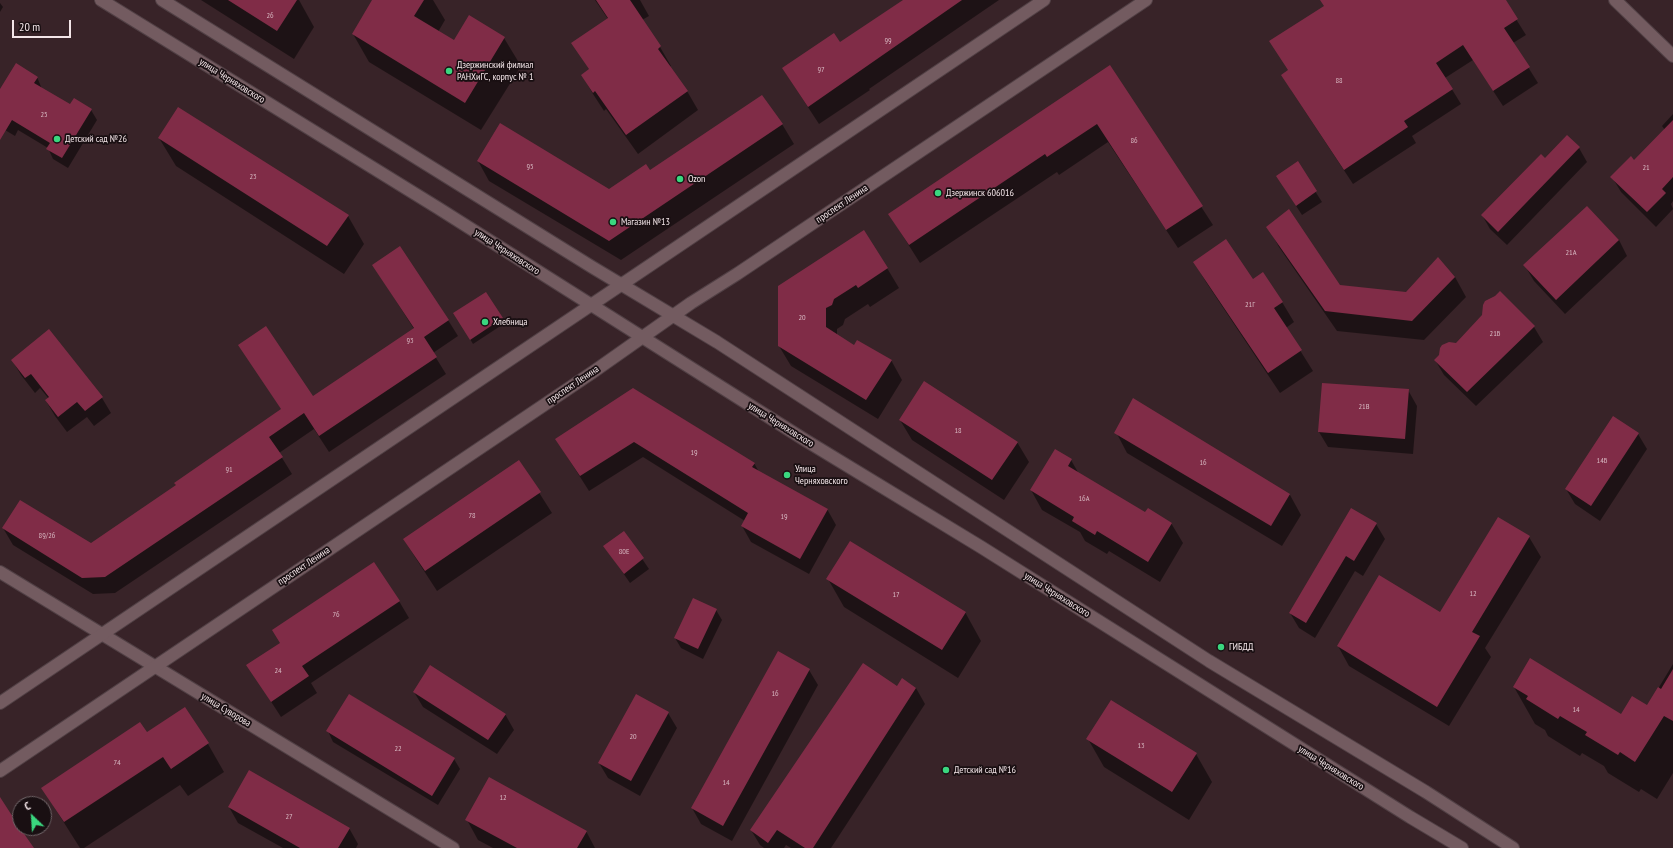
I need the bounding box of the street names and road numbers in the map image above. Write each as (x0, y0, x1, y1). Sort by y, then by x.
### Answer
street label: улица Черняховского (197, 56, 267, 106)
street label: проспект Ленина (814, 182, 870, 226)
street label: улица Черняховского (472, 226, 542, 278)
street label: проспект Ленина (545, 363, 601, 407)
street label: улица Черняховского (746, 400, 816, 450)
street label: проспект Ленина (276, 544, 332, 588)
street label: улица Черняховского (1022, 570, 1092, 620)
street label: улица Суворова (199, 690, 253, 730)
street label: улица Черняховского (1296, 743, 1366, 793)

